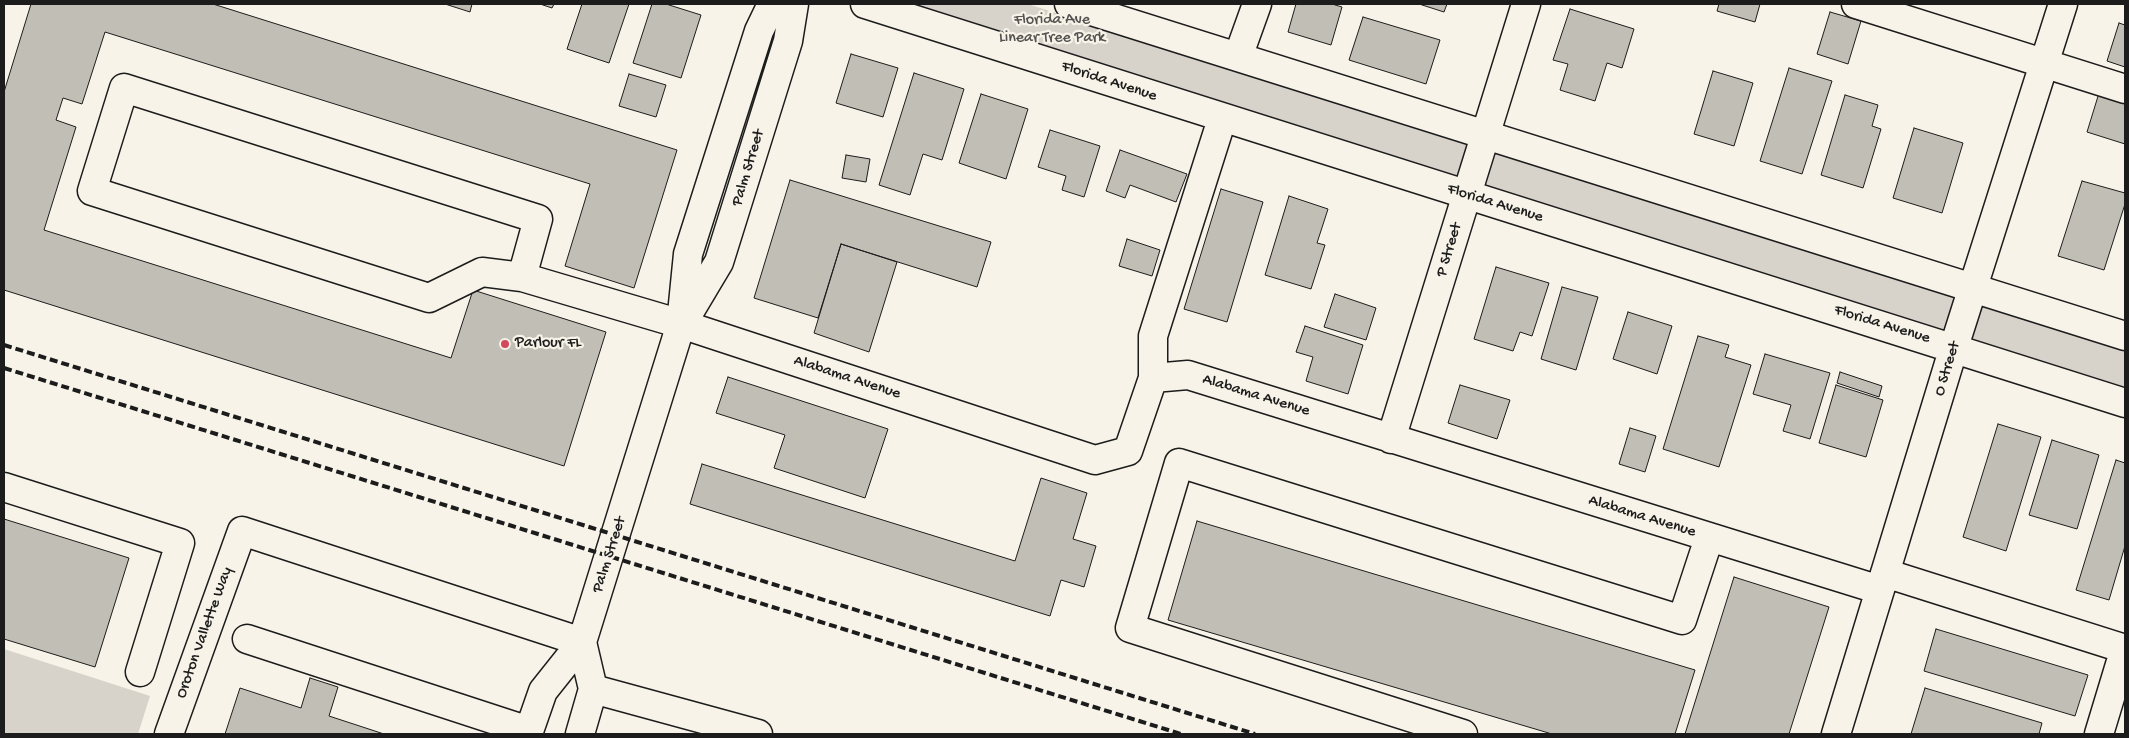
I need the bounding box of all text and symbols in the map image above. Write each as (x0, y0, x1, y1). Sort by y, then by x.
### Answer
park label: Florida Ave Linear Tree Park (999, 11, 1105, 49)
street label: Florida Avenue (1059, 58, 1159, 106)
street label: Palm Street (728, 127, 770, 209)
street label: Florida Avenue (1445, 180, 1545, 228)
street label: P Street (1433, 221, 1467, 279)
street label: Florida Avenue (1832, 301, 1932, 349)
place label: Parlour FL (515, 334, 581, 354)
marker: Parlour FL (499, 338, 511, 350)
street label: O Street (1931, 339, 1965, 399)
street label: Alabama Avenue (791, 352, 903, 404)
street label: Alabama Avenue (1200, 371, 1312, 421)
street label: Alabama Avenue (1586, 492, 1698, 542)
street label: Palm Street (589, 514, 631, 596)
street label: Oroton Vallette Way (172, 565, 238, 701)

